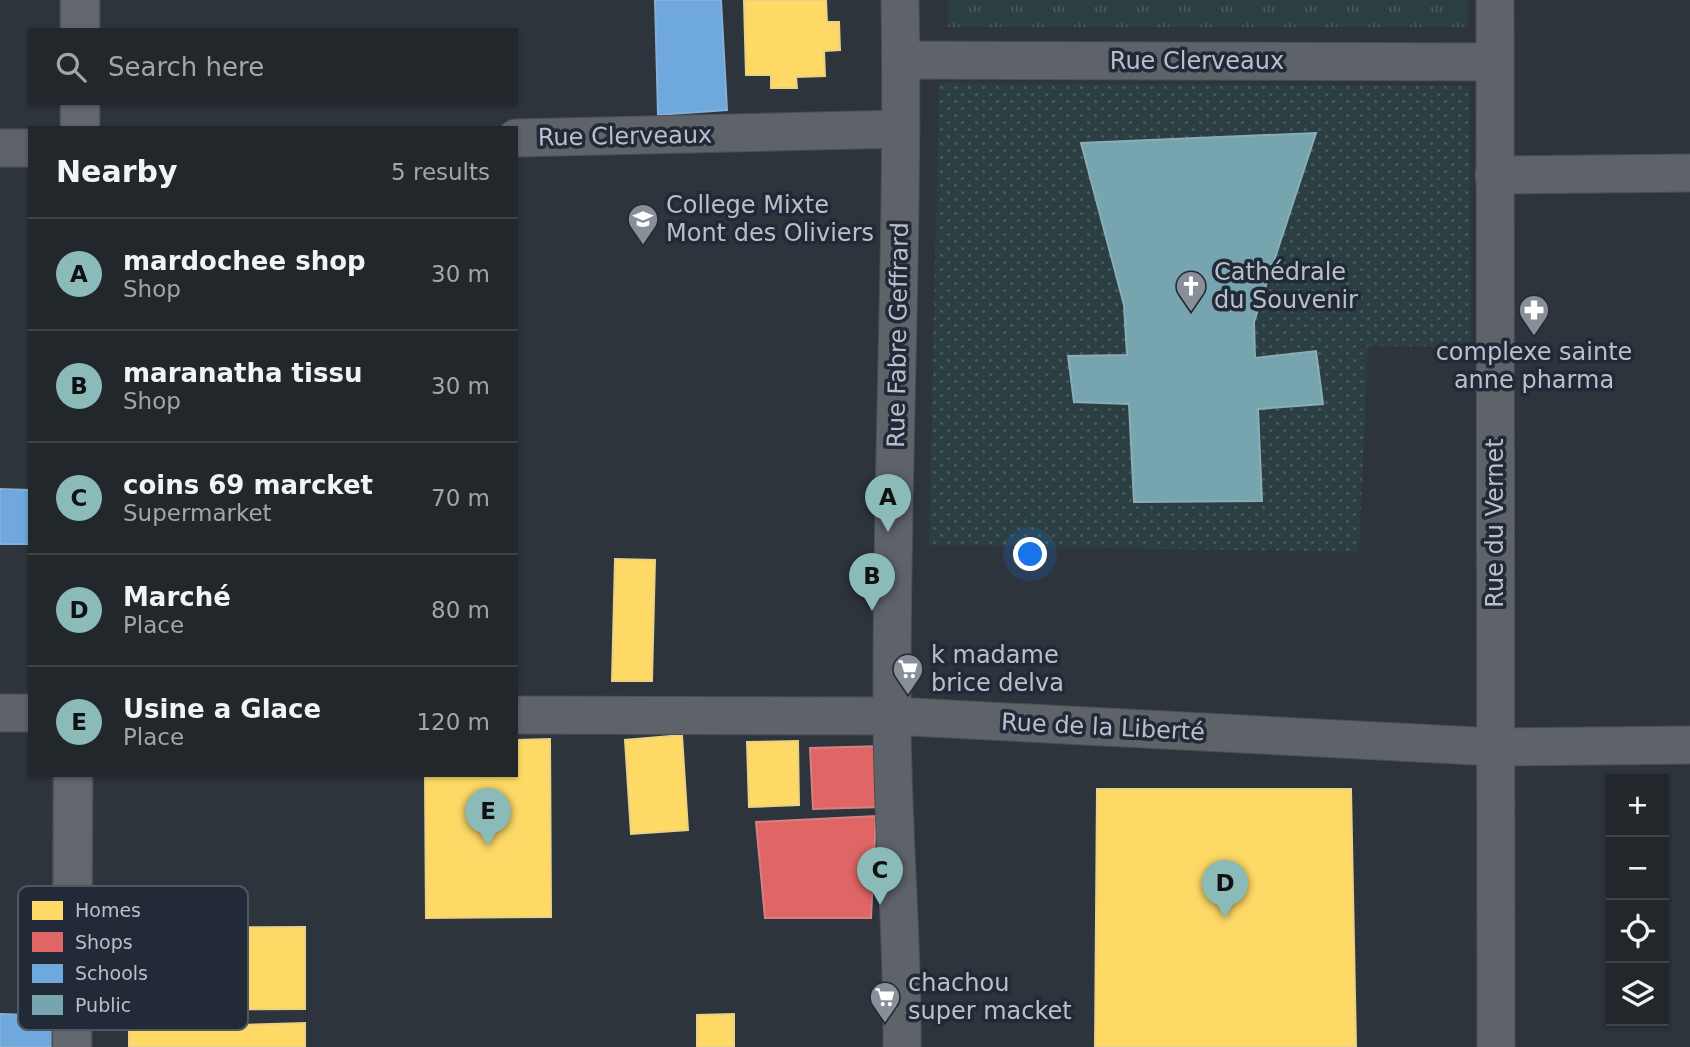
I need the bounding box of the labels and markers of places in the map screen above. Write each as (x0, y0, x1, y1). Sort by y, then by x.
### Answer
place label: College Mixte Mont des Oliviers (666, 191, 874, 247)
school or university icon: College Mixte Mont des Oliviers (626, 202, 660, 246)
place label: Cathédrale du Souvenir (1214, 258, 1358, 314)
church icon: Cathédrale du Souvenir (1174, 269, 1208, 313)
pharmacy icon: complexe sainte anne pharma (1517, 293, 1551, 337)
place label: complexe sainte anne pharma (1436, 338, 1632, 394)
pin: A (865, 474, 911, 532)
pin: B (849, 553, 895, 611)
place label: k madame brice delva (931, 641, 1064, 697)
supermarket icon: k madame brice delva (891, 652, 925, 696)
pin: E (465, 788, 511, 846)
pin: C (857, 847, 903, 905)
pin: D (1202, 860, 1248, 918)
place label: chachou super macket (908, 969, 1072, 1025)
supermarket icon: chachou super macket (868, 980, 902, 1024)

